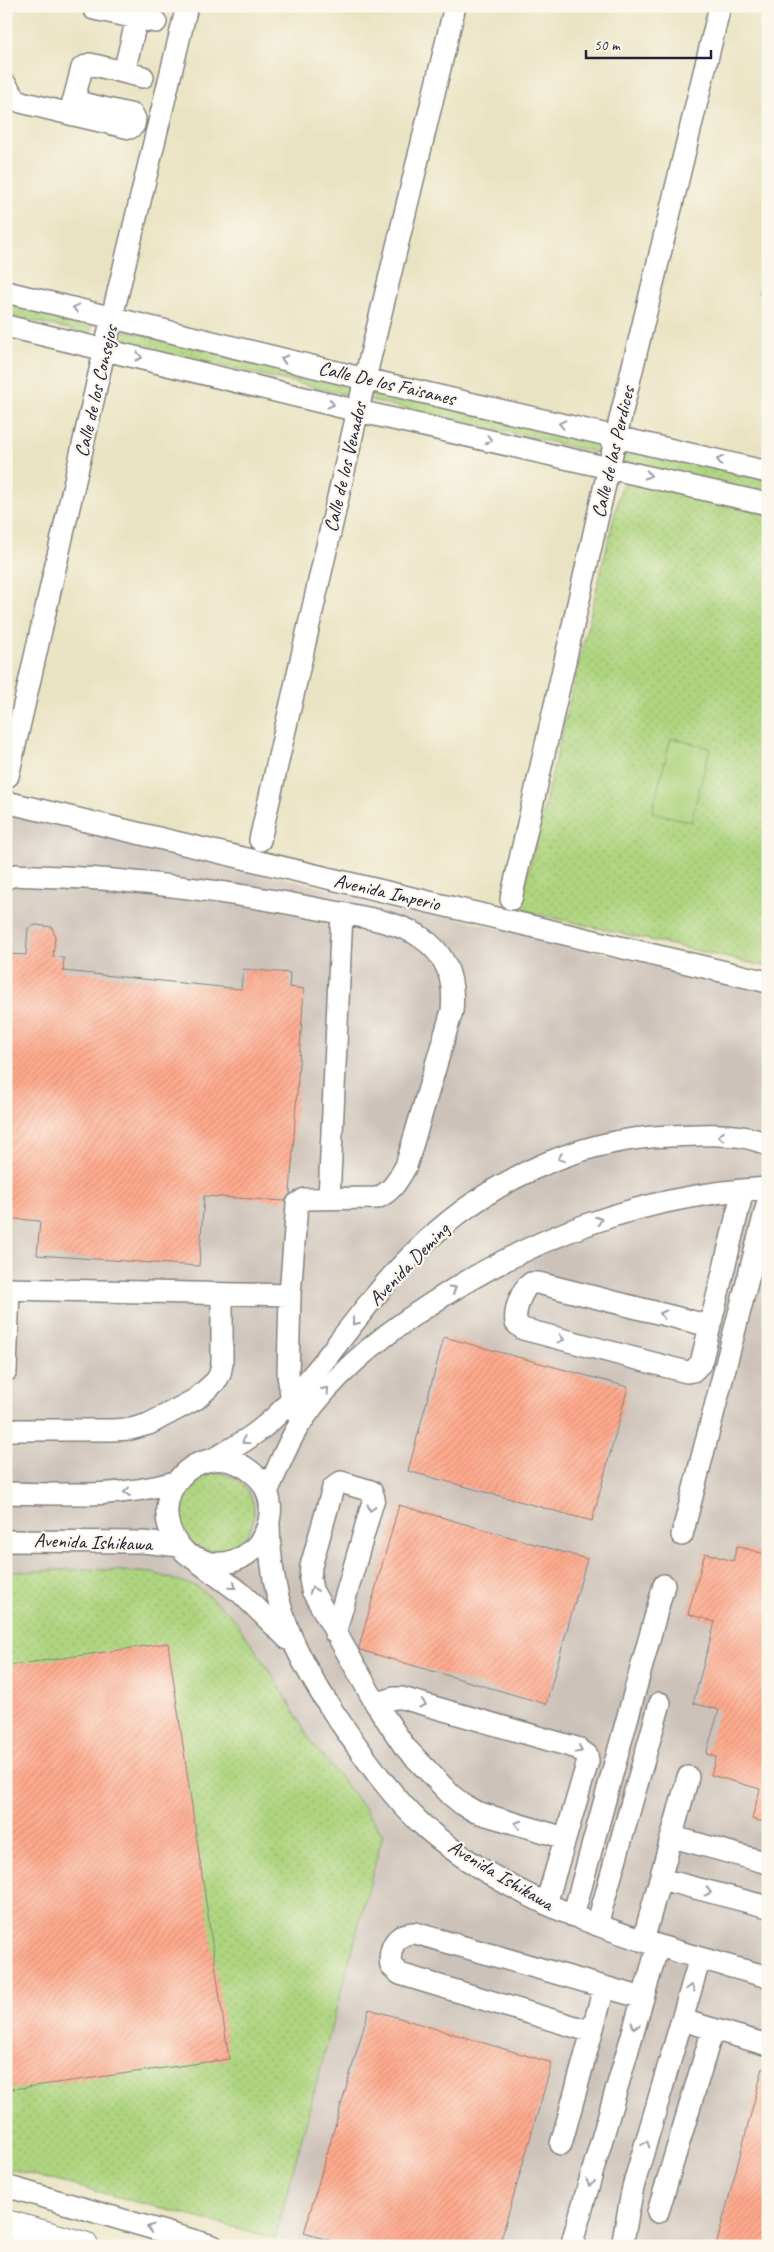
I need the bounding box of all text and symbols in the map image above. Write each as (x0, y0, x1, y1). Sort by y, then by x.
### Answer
scale bar (586, 28, 712, 60)
text: 50 m (594, 36, 621, 55)
one-way arrow (72, 304, 80, 314)
street label: Calle de los Consejos (69, 321, 124, 459)
one-way arrow (134, 351, 143, 362)
one-way arrow (280, 354, 289, 365)
street label: Calle De los Faisanes (316, 355, 460, 411)
street label: Calle de las Perdices (586, 382, 641, 520)
street label: Calle de los Venados (318, 398, 373, 534)
one-way arrow (326, 398, 335, 409)
one-way arrow (558, 419, 567, 430)
one-way arrow (485, 434, 494, 444)
one-way arrow (717, 456, 725, 466)
one-way arrow (643, 469, 652, 480)
street label: Avenida Imperio (332, 868, 443, 917)
one-way arrow (716, 1131, 724, 1142)
one-way arrow (557, 1152, 566, 1163)
street label: Avenida Deming (363, 1216, 456, 1311)
one-way arrow (594, 1216, 603, 1226)
one-way arrow (448, 1286, 457, 1296)
one-way arrow (659, 1310, 667, 1320)
one-way arrow (352, 1317, 361, 1326)
one-way arrow (556, 1333, 565, 1344)
one-way arrow (320, 1387, 329, 1396)
one-way arrow (241, 1435, 251, 1444)
one-way arrow (123, 1486, 131, 1497)
one-way arrow (367, 1503, 377, 1511)
street label: Avenida Ishikawa (34, 1527, 154, 1557)
one-way arrow (227, 1581, 236, 1589)
one-way arrow (309, 1586, 319, 1595)
one-way arrow (419, 1699, 427, 1709)
one-way arrow (573, 1744, 582, 1754)
one-way arrow (515, 1820, 523, 1830)
street label: Avenida Ishikawa (444, 1834, 560, 1917)
one-way arrow (704, 1886, 712, 1896)
one-way arrow (685, 1985, 695, 1993)
one-way arrow (630, 2022, 640, 2030)
one-way arrow (640, 2141, 650, 2149)
one-way arrow (585, 2178, 596, 2187)
one-way arrow (146, 2223, 154, 2233)

